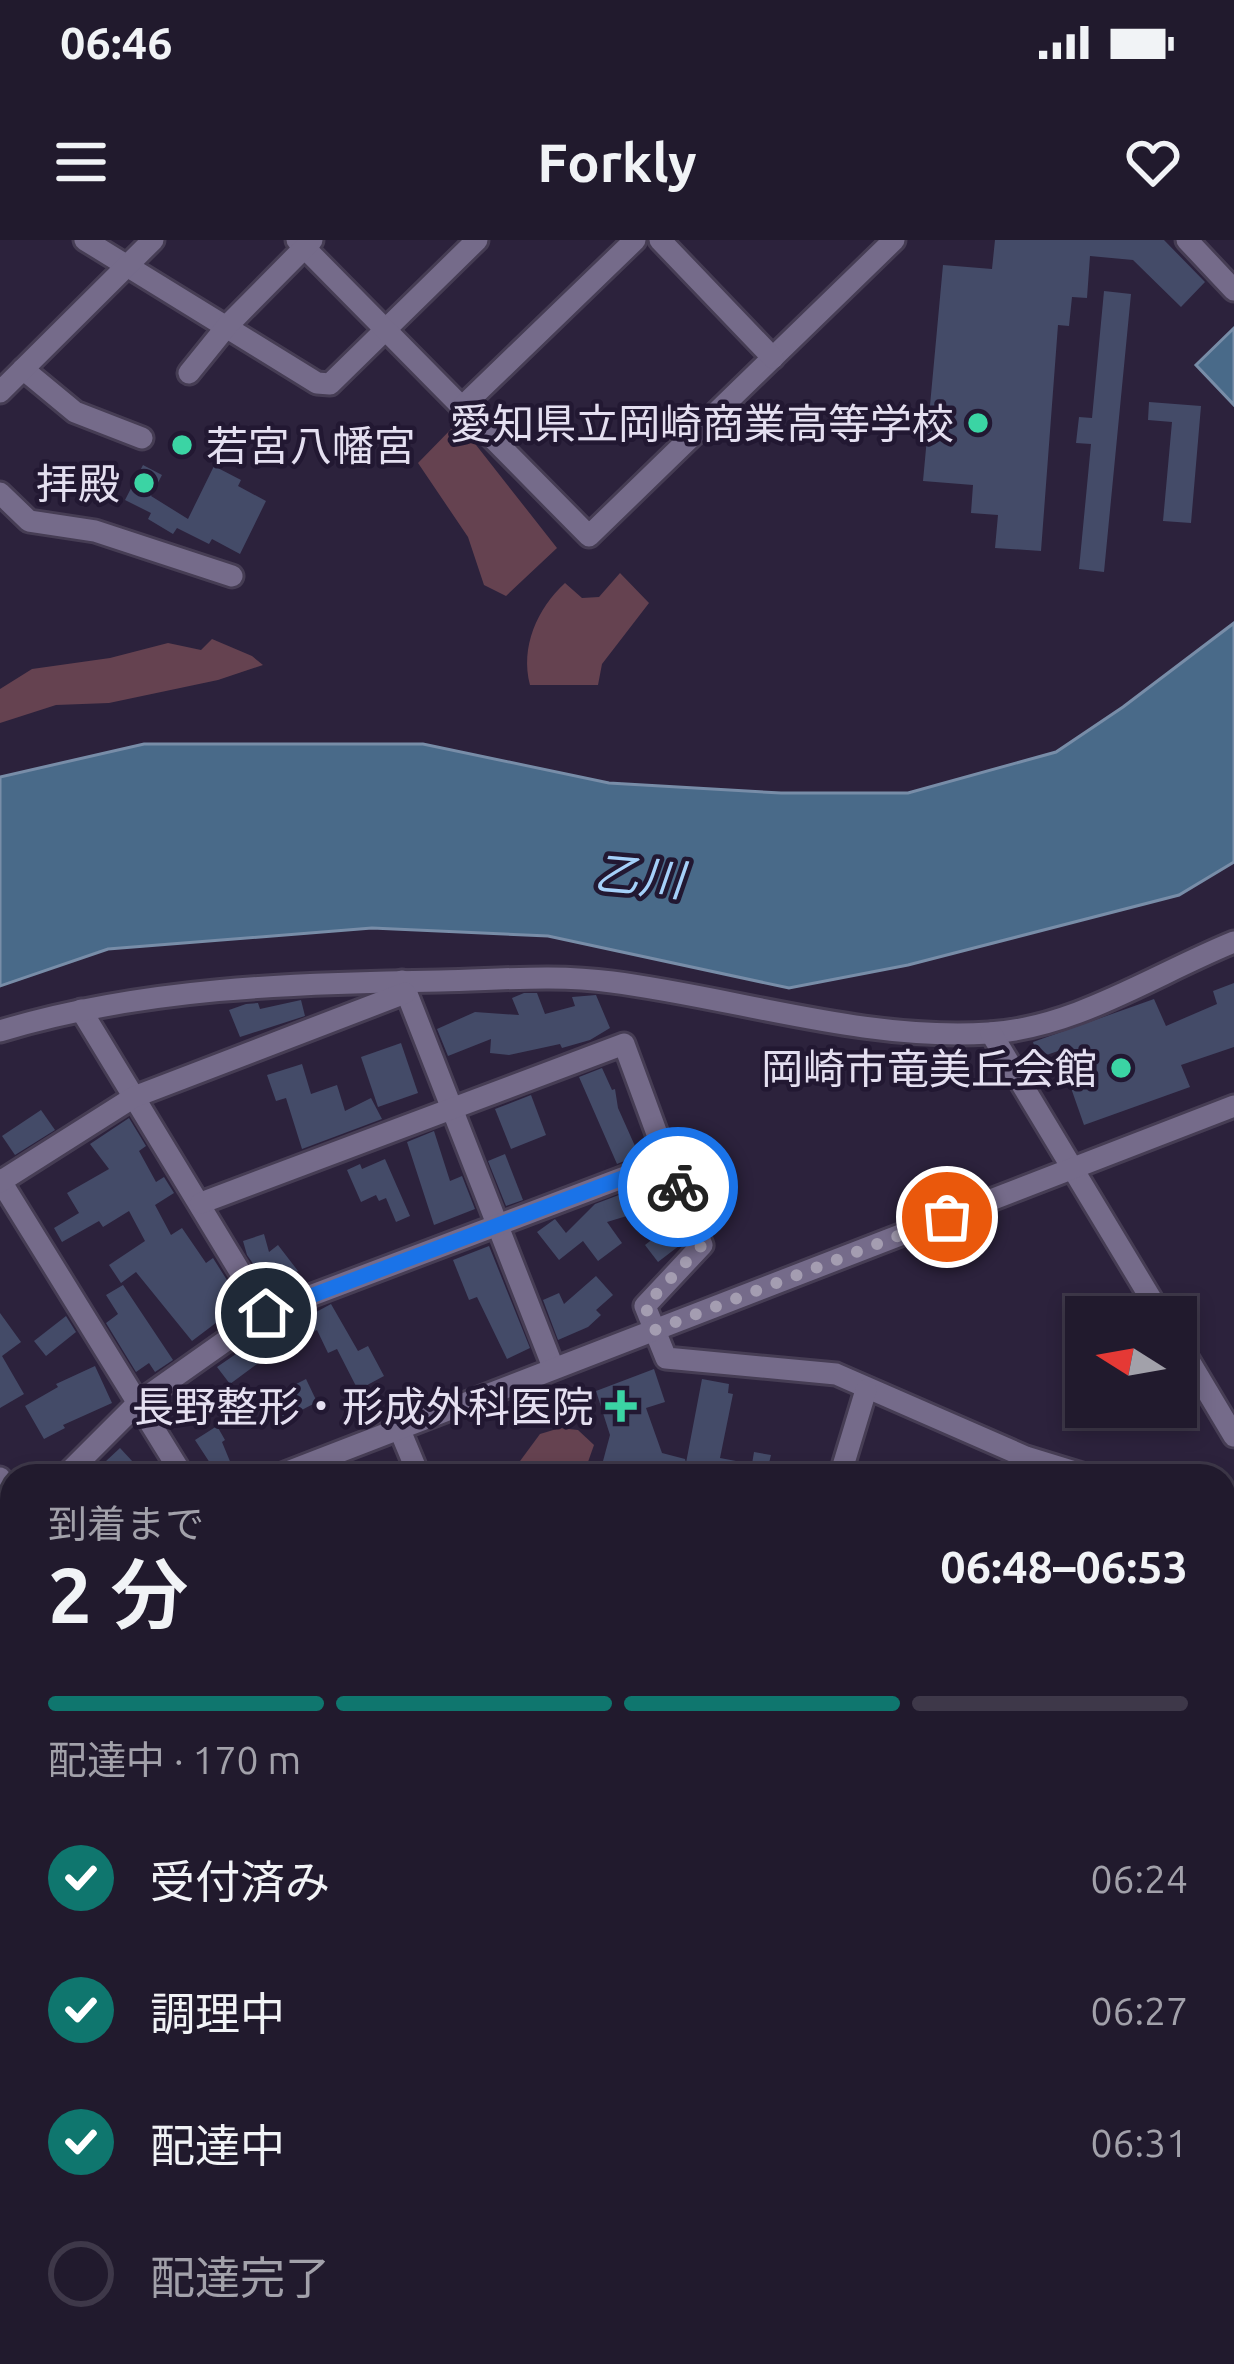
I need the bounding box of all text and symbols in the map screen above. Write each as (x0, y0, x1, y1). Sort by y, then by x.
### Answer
text: 06:46 (60, 17, 173, 68)
icon: menu (48, 129, 114, 195)
icon: heart (1120, 129, 1186, 195)
text: Forkly (537, 132, 697, 192)
place label: 愛知県立岡崎商業高等学校 (450, 400, 954, 447)
marker: 愛知県立岡崎商業高等学校 (965, 410, 991, 436)
place label: 若宮八幡宮 (206, 422, 416, 469)
marker: 若宮八幡宮 (169, 432, 195, 458)
place label: 拝殿 (36, 460, 120, 507)
marker: 拝殿 (131, 470, 157, 496)
water label: 乙川 (592, 847, 690, 906)
place label: 岡崎市竜美丘会館 (761, 1045, 1097, 1092)
marker: 岡崎市竜美丘会館 (1108, 1055, 1134, 1081)
courier (618, 1127, 738, 1247)
icon: bike (645, 1154, 711, 1220)
pin (896, 1166, 998, 1268)
icon: bag (914, 1184, 980, 1250)
pin (215, 1262, 317, 1364)
icon: home (233, 1280, 299, 1346)
north arrow (1065, 1296, 1197, 1428)
map controls (1065, 1296, 1197, 1428)
place label: 長野整形・形成外科医院 (132, 1383, 594, 1430)
marker: 長野整形・形成外科医院 (605, 1390, 637, 1422)
text: 到着まで (48, 1502, 204, 1545)
text: 06:48–06:53 (940, 1541, 1188, 1592)
text: 2 分 (48, 1550, 188, 1638)
text: 配達中 · 170 m (48, 1738, 301, 1781)
icon: check (48, 1845, 114, 1911)
text: 受付済み (150, 1856, 330, 1907)
text: 06:24 (1090, 1857, 1188, 1900)
icon: check (48, 1977, 114, 2043)
text: 調理中 (150, 1988, 285, 2039)
text: 06:27 (1090, 1989, 1188, 2032)
icon: check (48, 2109, 114, 2175)
text: 配達中 (150, 2120, 285, 2171)
text: 06:31 (1090, 2121, 1188, 2164)
text: 配達完了 (150, 2252, 330, 2303)

